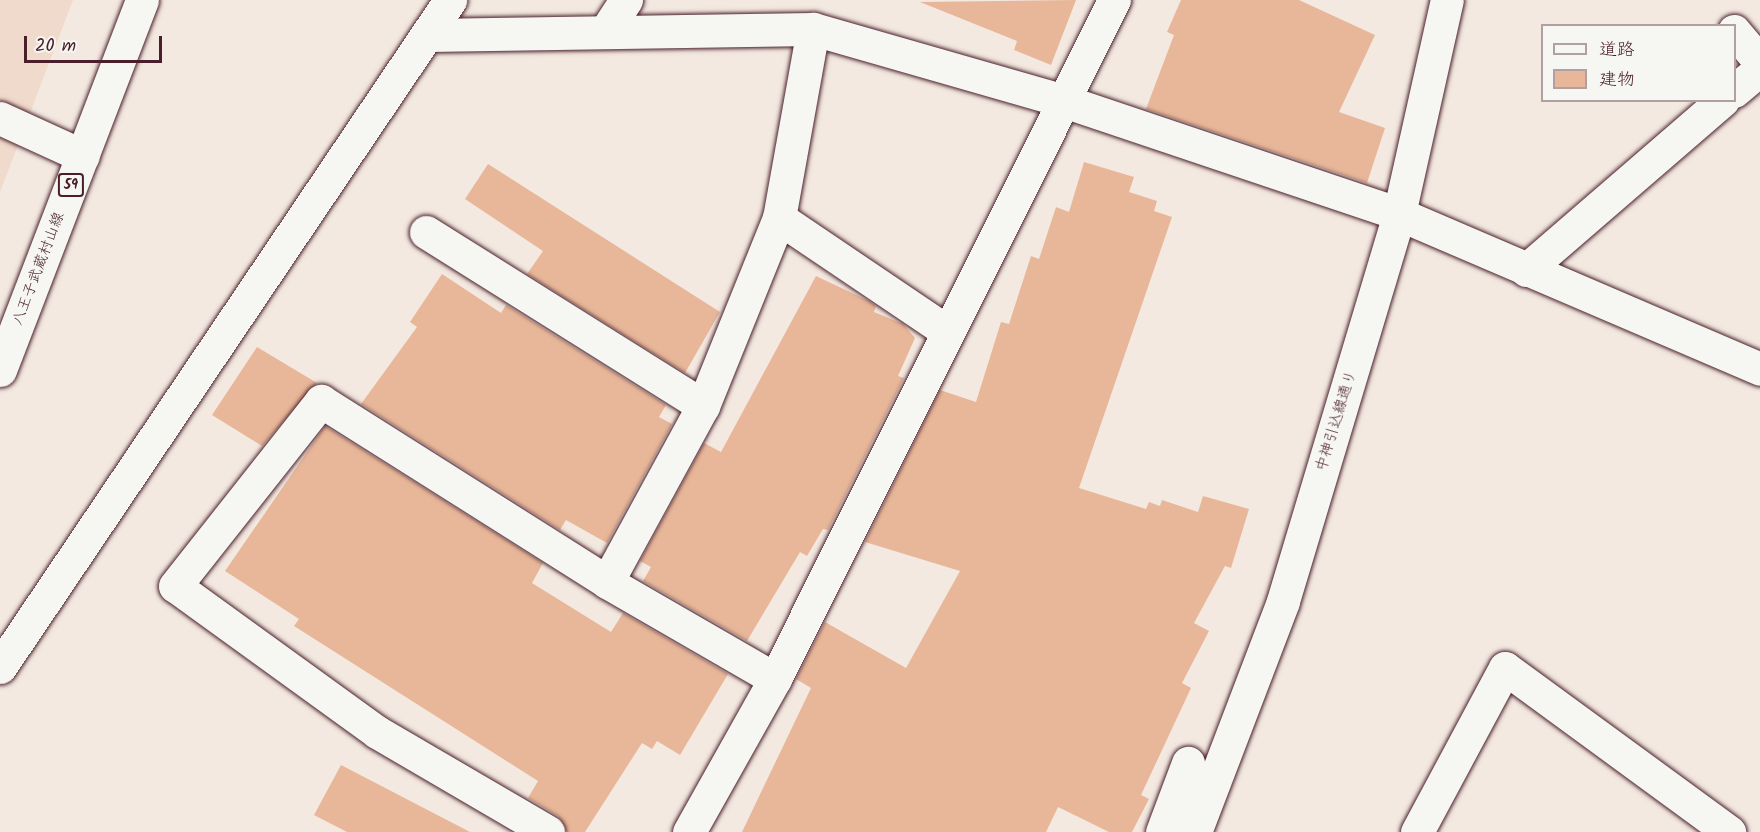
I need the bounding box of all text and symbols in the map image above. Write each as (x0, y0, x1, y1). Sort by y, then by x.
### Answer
scale bar (27, 24, 165, 62)
legend (1541, 24, 1736, 102)
text: 20 m (35, 32, 76, 61)
text: 道路 (1599, 36, 1635, 65)
text: 建物 (1599, 66, 1635, 95)
road number: 59 (58, 174, 84, 196)
street label: 八王子武蔵村山線 (9, 210, 69, 328)
street label: 中神引込線通り (1313, 368, 1361, 474)

